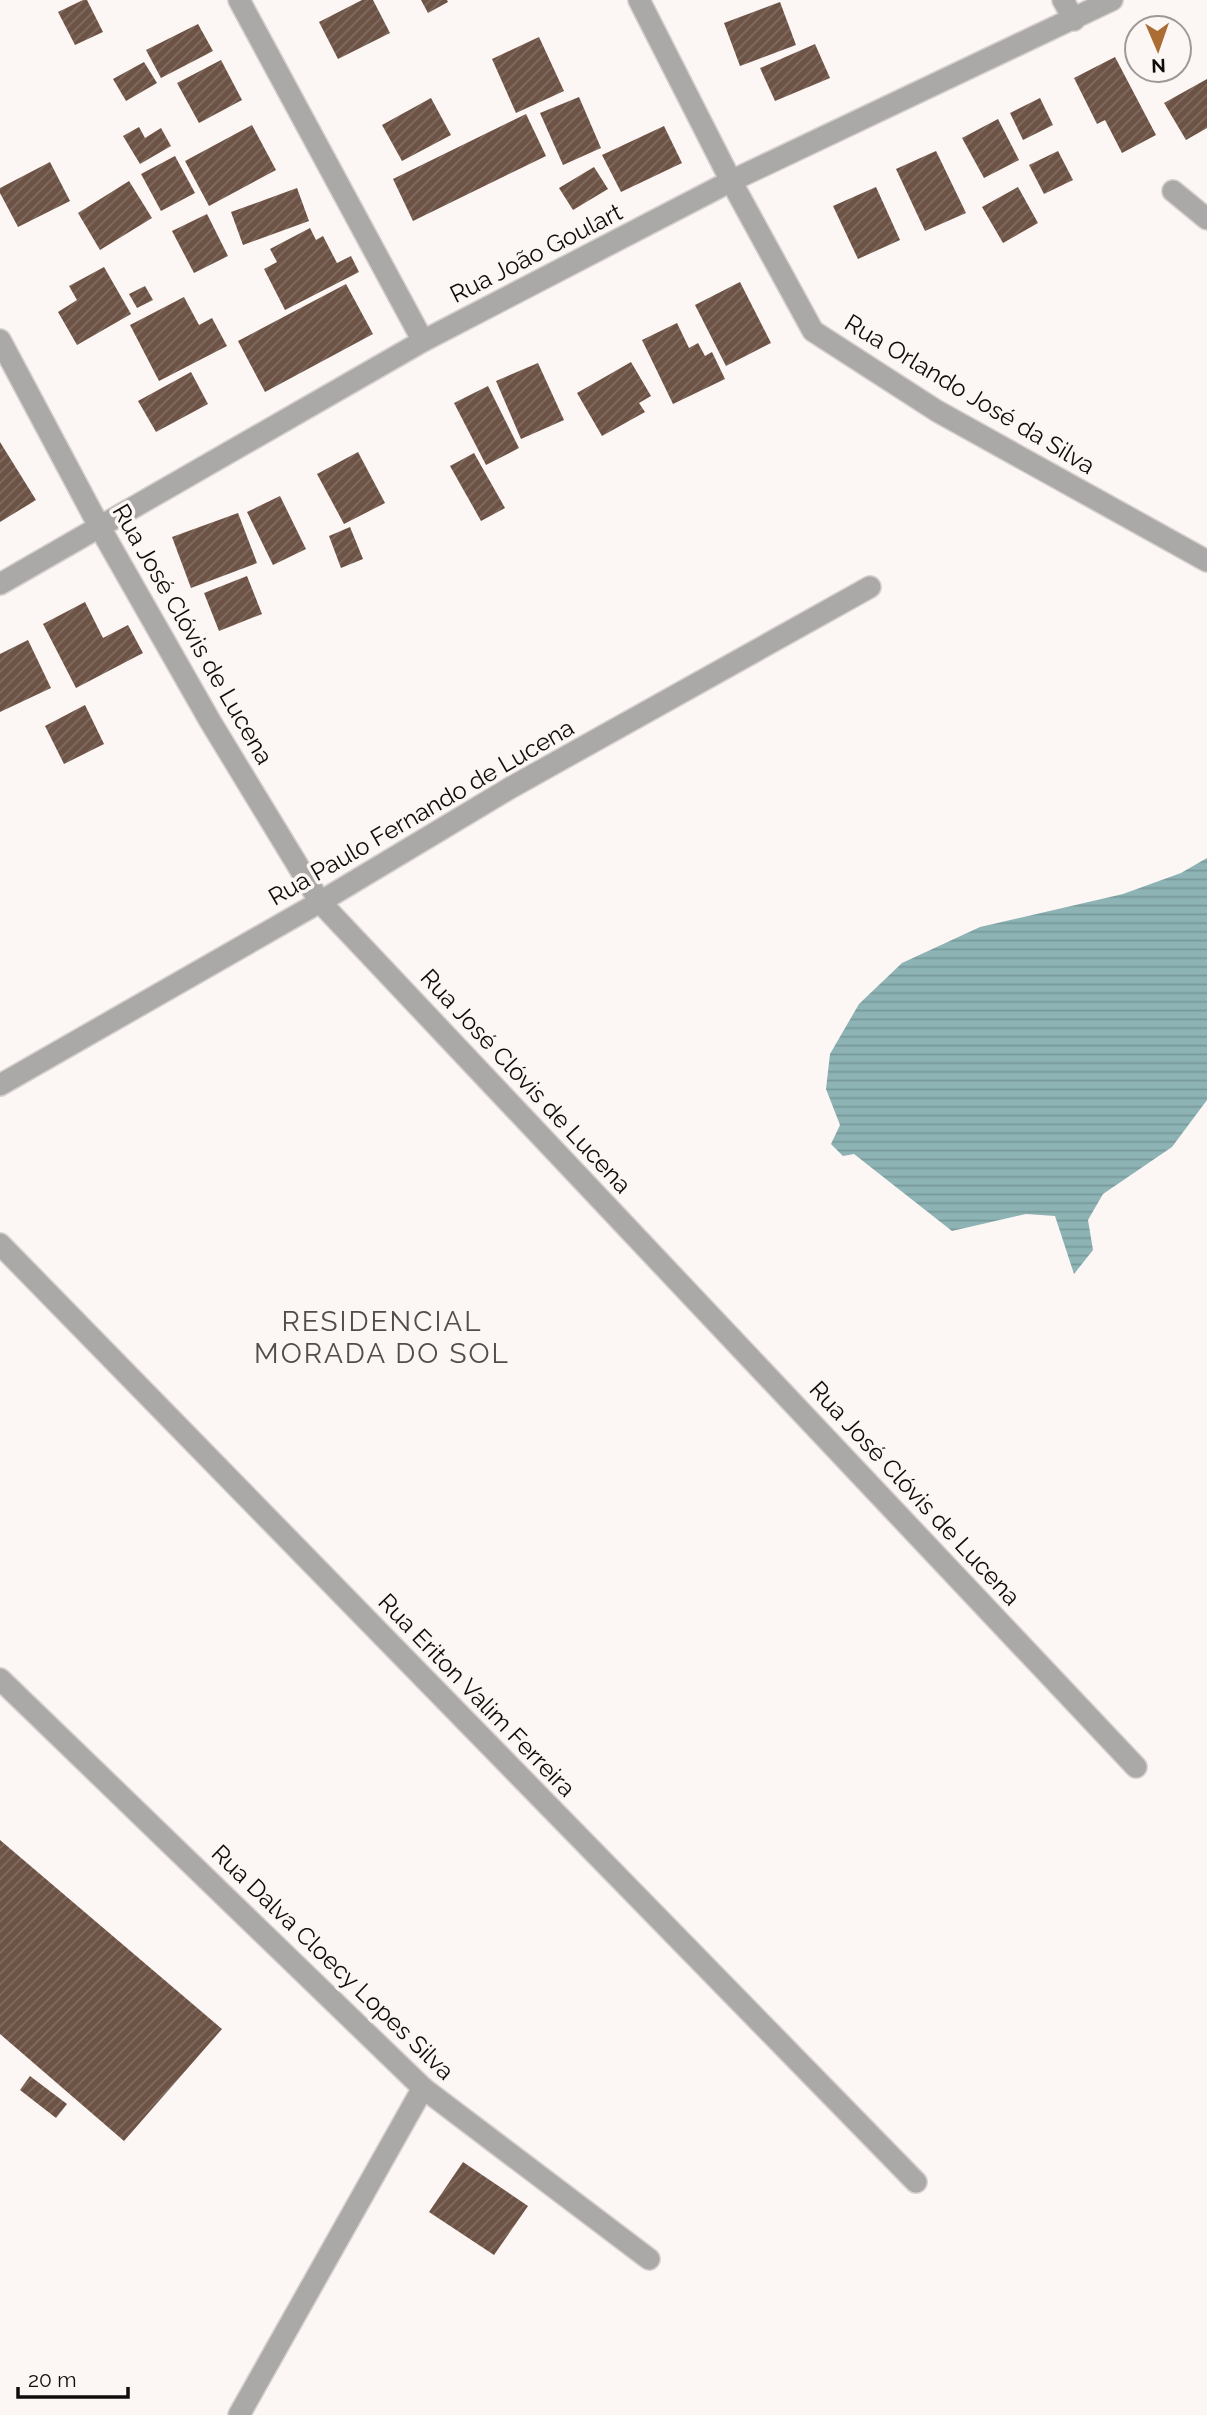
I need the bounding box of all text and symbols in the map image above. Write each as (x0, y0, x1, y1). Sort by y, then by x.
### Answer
north arrow (1123, 14, 1193, 84)
text: N (1151, 55, 1166, 77)
street label: Rua João Goulart (445, 197, 627, 309)
street label: Rua Orlando José da Silva (840, 308, 1100, 480)
street label: Rua José Clóvis de Lucena (106, 499, 280, 769)
street label: Rua Paulo Fernando de Lucena (263, 712, 579, 912)
street label: Rua José Clóvis de Lucena (415, 963, 637, 1199)
district label: RESIDENCIAL MORADA DO SOL (254, 1305, 510, 1370)
street label: Rua José Clóvis de Lucena (804, 1375, 1026, 1611)
street label: Rua Eriton Valim Ferreira (372, 1587, 582, 1803)
street label: Rua Dalva Cloecy Lopes Silva (206, 1838, 460, 2086)
scale bar (18, 2356, 128, 2400)
text: 20 m (28, 2367, 76, 2392)

